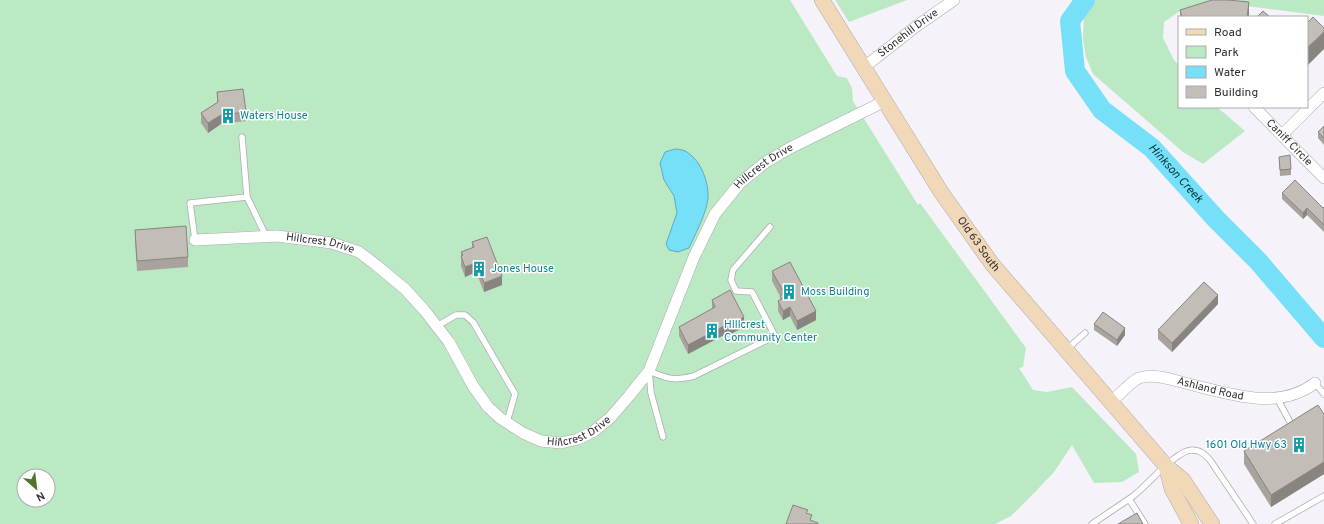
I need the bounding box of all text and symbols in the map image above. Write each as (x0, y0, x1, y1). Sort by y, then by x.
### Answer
street label: Stonehill Drive (875, 6, 941, 61)
legend (1178, 16, 1308, 108)
text: Road (1214, 25, 1242, 41)
text: Park (1214, 45, 1239, 61)
text: Water (1214, 65, 1246, 81)
text: Building (1214, 85, 1258, 101)
building icon: Waters House (219, 107, 237, 125)
place label: Waters House (240, 109, 308, 123)
street label: Caniff Circle (1263, 116, 1315, 169)
street label: Hillcrest Drive (731, 140, 796, 192)
water label: Hinkson Creek (1144, 141, 1207, 207)
street label: Old 63 South (954, 214, 1003, 275)
street label: Hillcrest Drive (285, 230, 356, 257)
building icon: Jones House (470, 260, 488, 278)
place label: Jones House (491, 262, 554, 276)
building icon: Moss Building (780, 283, 798, 301)
place label: Moss Building (801, 285, 869, 299)
place label: HIllcrest Community Center (724, 318, 818, 345)
building icon: HIllcrest Community Center (703, 322, 721, 340)
street label: Ashland Road (1175, 374, 1245, 404)
street label: Hillcrest Drive (546, 413, 614, 450)
building icon: 1601 Old Hwy 63 (1290, 436, 1308, 454)
place label: 1601 Old Hwy 63 (1206, 438, 1287, 452)
north arrow (16, 468, 56, 508)
text: N (33, 488, 47, 504)

